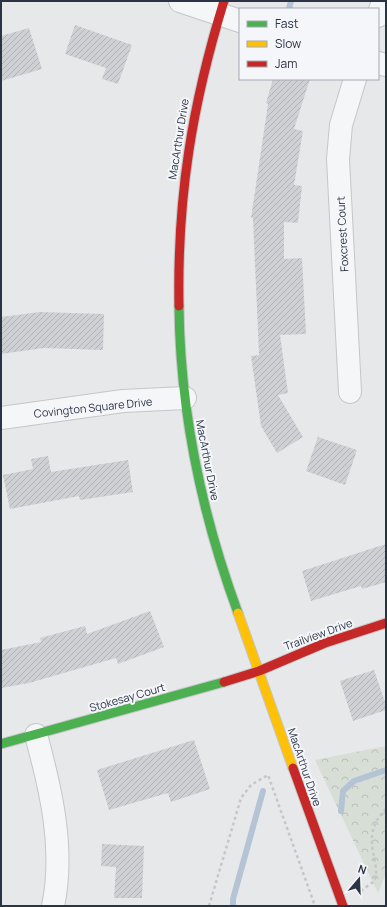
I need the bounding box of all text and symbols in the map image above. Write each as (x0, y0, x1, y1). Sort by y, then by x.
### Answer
legend (239, 8, 379, 80)
text: Fast (275, 15, 299, 32)
text: Slow (275, 35, 301, 52)
text: Jam (275, 55, 297, 72)
street label: MacArthur Drive (164, 97, 192, 181)
street label: Foxcrest Court (333, 196, 351, 272)
street label: Covington Square Drive (33, 393, 153, 421)
street label: MacArthur Drive (193, 418, 223, 502)
street label: Trailview Drive (282, 614, 355, 653)
street label: Stokesay Court (87, 679, 167, 715)
street label: MacArthur Drive (285, 726, 326, 809)
north arrow (339, 859, 379, 899)
text: N (356, 861, 369, 877)

